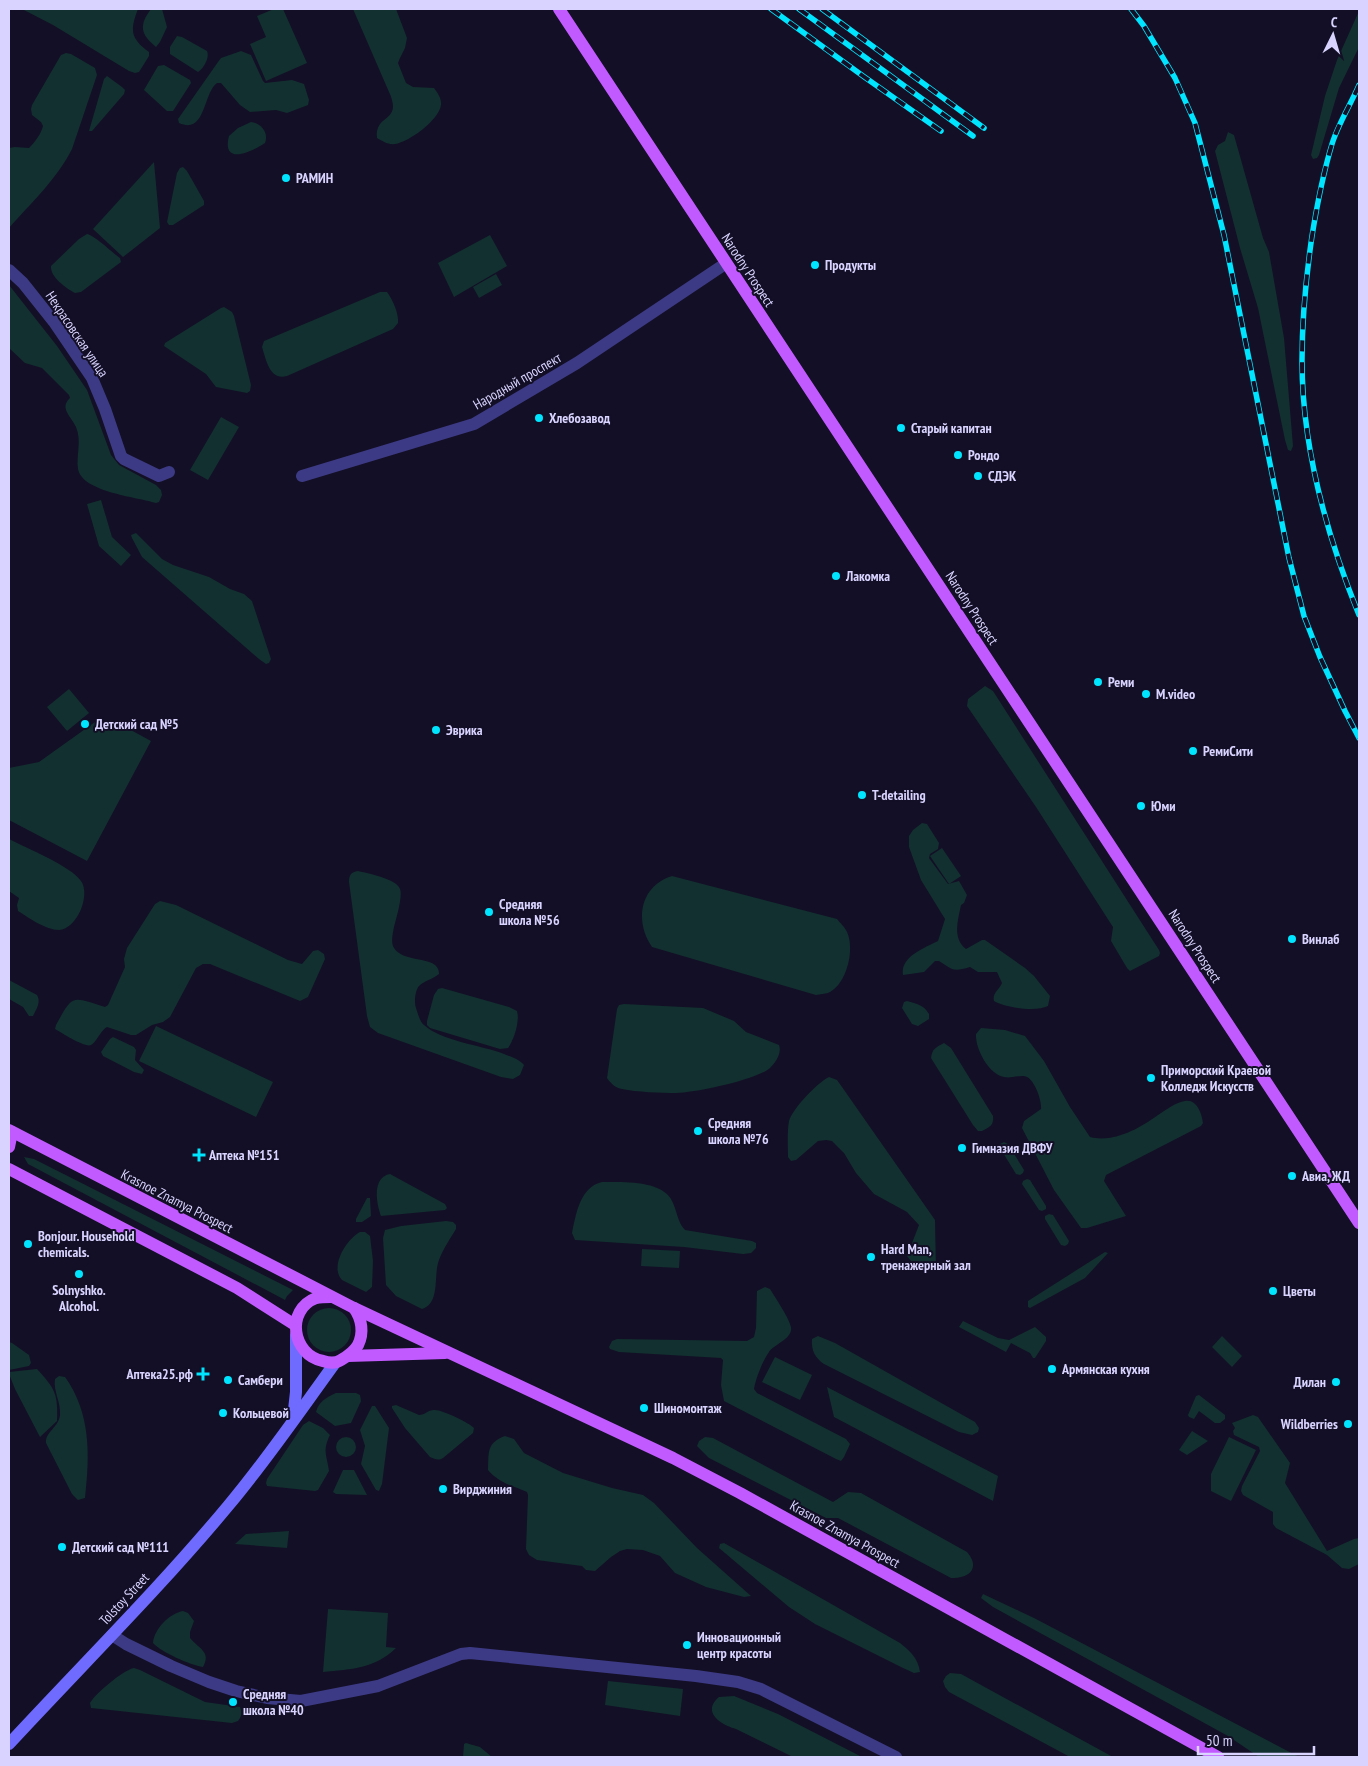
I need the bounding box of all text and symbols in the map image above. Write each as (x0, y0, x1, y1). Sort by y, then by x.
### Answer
north arrow (1308, 10, 1358, 60)
text: С (1330, 13, 1339, 31)
place label: РАМИН (296, 169, 333, 187)
marker: РАМИН (280, 172, 292, 184)
street label: Narodny Prospect (718, 230, 779, 310)
place label: Продукты (825, 256, 876, 274)
marker: Продукты (809, 259, 821, 271)
street label: Некрасовская улица (42, 288, 112, 380)
street label: Народный проспект (470, 348, 565, 414)
place label: Хлебозавод (549, 409, 611, 427)
marker: Хлебозавод (533, 412, 545, 424)
place label: Старый капитан (911, 419, 992, 437)
marker: Старый капитан (895, 422, 907, 434)
place label: Рондо (968, 446, 1000, 464)
marker: Рондо (952, 449, 964, 461)
place label: СДЭК (988, 467, 1017, 485)
marker: СДЭК (972, 470, 984, 482)
place label: Лакомка (845, 567, 890, 585)
street label: Narodny Prospect (942, 568, 1003, 648)
marker: Лакомка (830, 570, 842, 582)
place label: Реми (1108, 673, 1134, 691)
marker: Реми (1092, 676, 1104, 688)
place label: M.video (1156, 685, 1195, 703)
marker: M.video (1140, 688, 1152, 700)
place label: Детский сад №5 (95, 715, 179, 733)
marker: Детский сад №5 (79, 718, 91, 730)
place label: Эврика (446, 721, 483, 739)
marker: Эврика (430, 724, 442, 736)
place label: РемиСити (1203, 742, 1253, 760)
marker: РемиСити (1187, 745, 1199, 757)
place label: T-detailing (872, 786, 926, 804)
marker: T-detailing (856, 789, 868, 801)
place label: Юми (1151, 797, 1175, 815)
marker: Юми (1135, 800, 1147, 812)
place label: Средняя школа №56 (499, 895, 560, 929)
marker: Средняя школа №56 (483, 906, 495, 918)
street label: Narodny Prospect (1165, 906, 1226, 986)
place label: Винлаб (1302, 930, 1339, 948)
marker: Винлаб (1286, 933, 1298, 945)
place label: Приморский Краевой Колледж Искусств (1161, 1061, 1271, 1095)
marker: Приморский Краевой Колледж Искусств (1145, 1072, 1157, 1084)
place label: Средняя школа №76 (708, 1114, 769, 1148)
marker: Средняя школа №76 (692, 1125, 704, 1137)
place label: Гимназия ДВФУ (972, 1139, 1053, 1157)
marker: Гимназия ДВФУ (956, 1142, 968, 1154)
place label: Аптека №151 (208, 1146, 279, 1164)
marker: Аптека №151 (193, 1149, 205, 1161)
street label: Krasnoe Znamya Prospect (118, 1165, 236, 1237)
place label: Авиа, ЖД (1301, 1167, 1350, 1185)
marker: Авиа, ЖД (1286, 1170, 1298, 1182)
place label: Bonjour. Household chemicals. (38, 1227, 134, 1261)
marker: Bonjour. Household chemicals. (22, 1238, 34, 1250)
place label: Hard Man, тренажерный зал (881, 1240, 971, 1274)
marker: Hard Man, тренажерный зал (865, 1251, 877, 1263)
marker: Solnyshko. Alcohol. (73, 1268, 85, 1280)
place label: Solnyshko. Alcohol. (52, 1281, 106, 1315)
place label: Цветы (1283, 1282, 1316, 1300)
marker: Цветы (1267, 1285, 1279, 1297)
place label: Армянская кухня (1061, 1360, 1150, 1378)
marker: Армянская кухня (1046, 1363, 1058, 1375)
place label: Аптека25.рф (126, 1365, 193, 1383)
marker: Аптека25.рф (197, 1368, 209, 1380)
place label: Самбери (238, 1371, 283, 1389)
place label: Дилан (1294, 1373, 1326, 1391)
marker: Самбери (222, 1374, 234, 1386)
marker: Дилан (1330, 1376, 1342, 1388)
place label: Шиномонтаж (654, 1399, 722, 1417)
marker: Шиномонтаж (638, 1402, 650, 1414)
place label: Кольцевой (233, 1404, 289, 1422)
marker: Кольцевой (217, 1407, 229, 1419)
place label: Wildberries (1280, 1415, 1338, 1433)
marker: Wildberries (1342, 1418, 1354, 1430)
place label: Вирджиния (453, 1480, 512, 1498)
marker: Вирджиния (437, 1483, 449, 1495)
street label: Krasnoe Znamya Prospect (787, 1496, 903, 1572)
place label: Детский сад №111 (72, 1538, 169, 1556)
marker: Детский сад №111 (56, 1541, 68, 1553)
street label: Tolstoy Street (95, 1569, 153, 1629)
place label: Инновационный центр красоты (697, 1628, 781, 1662)
marker: Инновационный центр красоты (681, 1639, 693, 1651)
place label: Средняя школа №40 (243, 1685, 304, 1719)
marker: Средняя школа №40 (227, 1696, 239, 1708)
scale bar (1198, 1724, 1314, 1756)
text: 50 m (1206, 1731, 1232, 1750)

